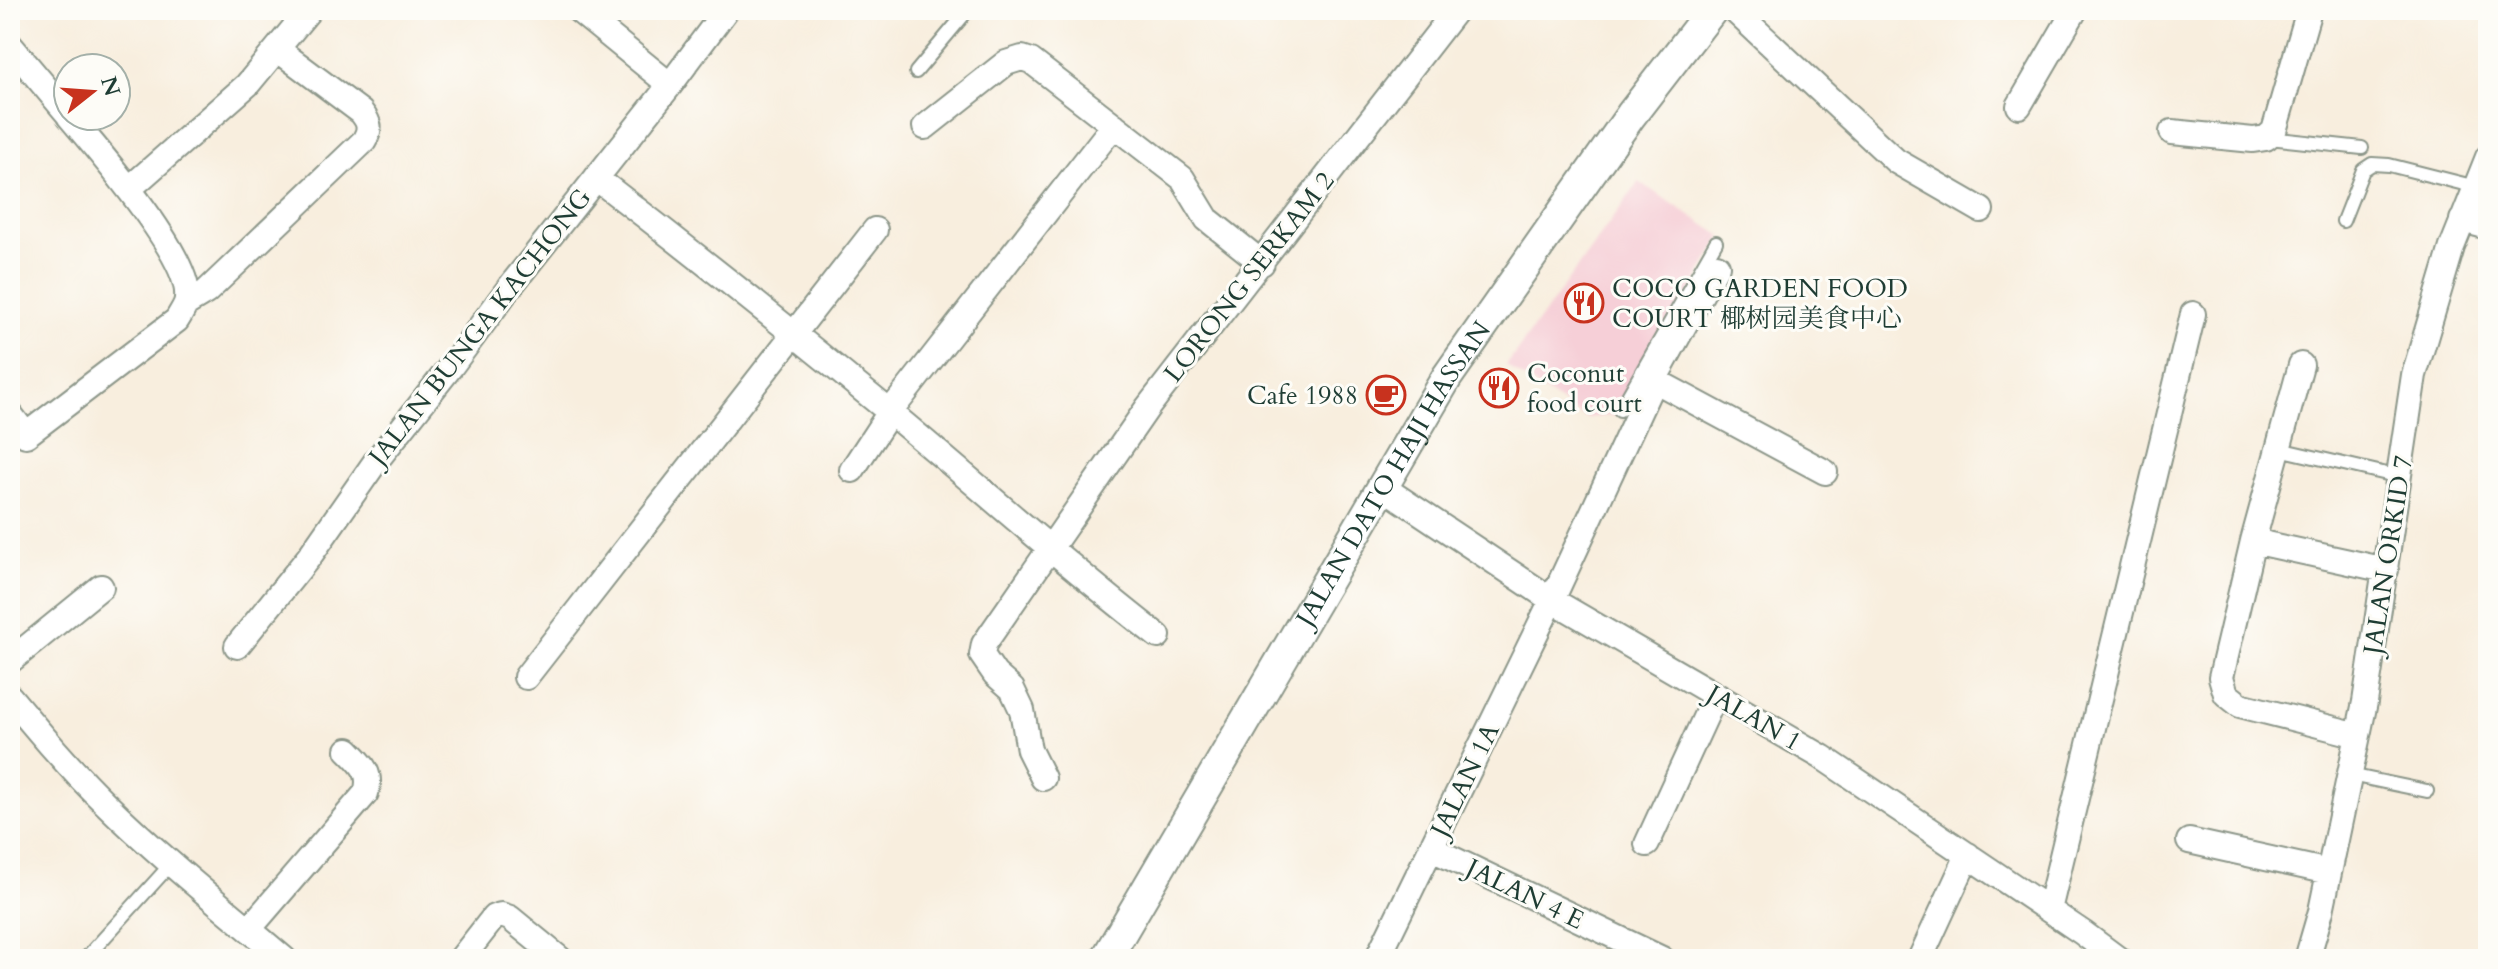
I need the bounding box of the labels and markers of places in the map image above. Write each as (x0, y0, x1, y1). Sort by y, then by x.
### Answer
place label: COCO GARDEN FOOD COURT 椰树园美食中心 (1612, 271, 1908, 336)
restaurant icon: COCO GARDEN FOOD COURT 椰树园美食中心 (1563, 282, 1605, 324)
place label: Coconut food court (1527, 356, 1642, 421)
restaurant icon: Coconut food court (1478, 367, 1520, 409)
cafe icon: Cafe 1988 (1365, 374, 1407, 416)
place label: Cafe 1988 (1247, 378, 1358, 413)

